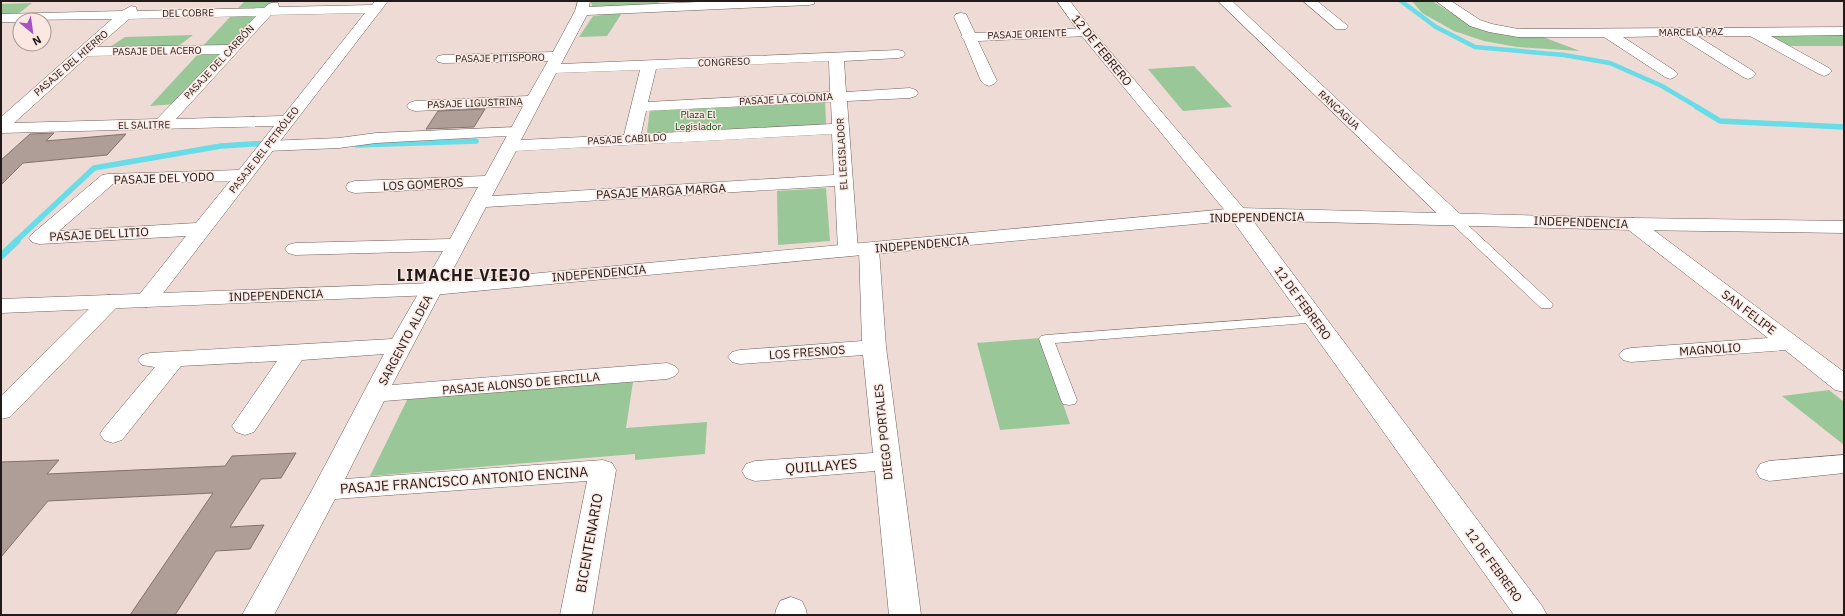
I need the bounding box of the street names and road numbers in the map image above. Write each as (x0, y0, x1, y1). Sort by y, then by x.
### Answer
street label: DEL COBRE (162, 6, 214, 20)
street label: 12 DE FEBRERO (1069, 11, 1135, 89)
street label: PASAJE DEL CARBÓN (181, 22, 257, 102)
street label: MARCELA PAZ (1659, 25, 1724, 39)
street label: PASAJE ORIENTE (987, 26, 1067, 42)
street label: PASAJE DEL HIERRO (31, 27, 111, 99)
street label: PASAJE DEL ACERO (112, 44, 202, 58)
street label: PASAJE PITISPORO (455, 51, 545, 65)
street label: CONGRESO (698, 55, 750, 69)
street label: RANCAGUA (1315, 87, 1363, 133)
street label: PASAJE LA COLONIA (739, 90, 834, 108)
street label: PASAJE LIGUSTRINA (427, 95, 524, 111)
street label: PASAJE DEL PETRÓLEO (226, 104, 302, 196)
street label: EL LEGISLADOR (834, 117, 850, 191)
street label: EL SALITRE (118, 118, 170, 132)
street label: PASAJE CABILDO (587, 130, 667, 148)
street label: PASAJE DEL YODO (113, 169, 215, 187)
street label: LOS GOMEROS (382, 174, 464, 194)
street label: PASAJE MARGA MARGA (596, 180, 727, 202)
street label: INDEPENDENCIA (1210, 209, 1305, 225)
street label: INDEPENDENCIA (1533, 213, 1629, 231)
street label: PASAJE DEL LITIO (49, 224, 149, 244)
street label: INDEPENDENCIA (874, 232, 970, 256)
street label: INDEPENDENCIA (551, 261, 647, 285)
street label: 12 DE FEBRERO (1271, 263, 1335, 343)
street label: INDEPENDENCIA (228, 286, 324, 304)
street label: SAN FELIPE (1719, 287, 1779, 337)
street label: SARGENTO ALDEA (375, 292, 435, 388)
street label: MAGNOLIO (1679, 339, 1741, 359)
street label: LOS FRESNOS (768, 342, 846, 362)
street label: PASAJE ALONSO DE ERCILLA (441, 369, 601, 397)
street label: DIEGO PORTALES (870, 383, 895, 481)
street label: QUILLAYES (784, 455, 858, 477)
street label: PASAJE FRANCISCO ANTONIO ENCINA (339, 462, 589, 498)
street label: BICENTENARIO (571, 492, 607, 594)
street label: 12 DE FEBRERO (1462, 525, 1526, 605)

